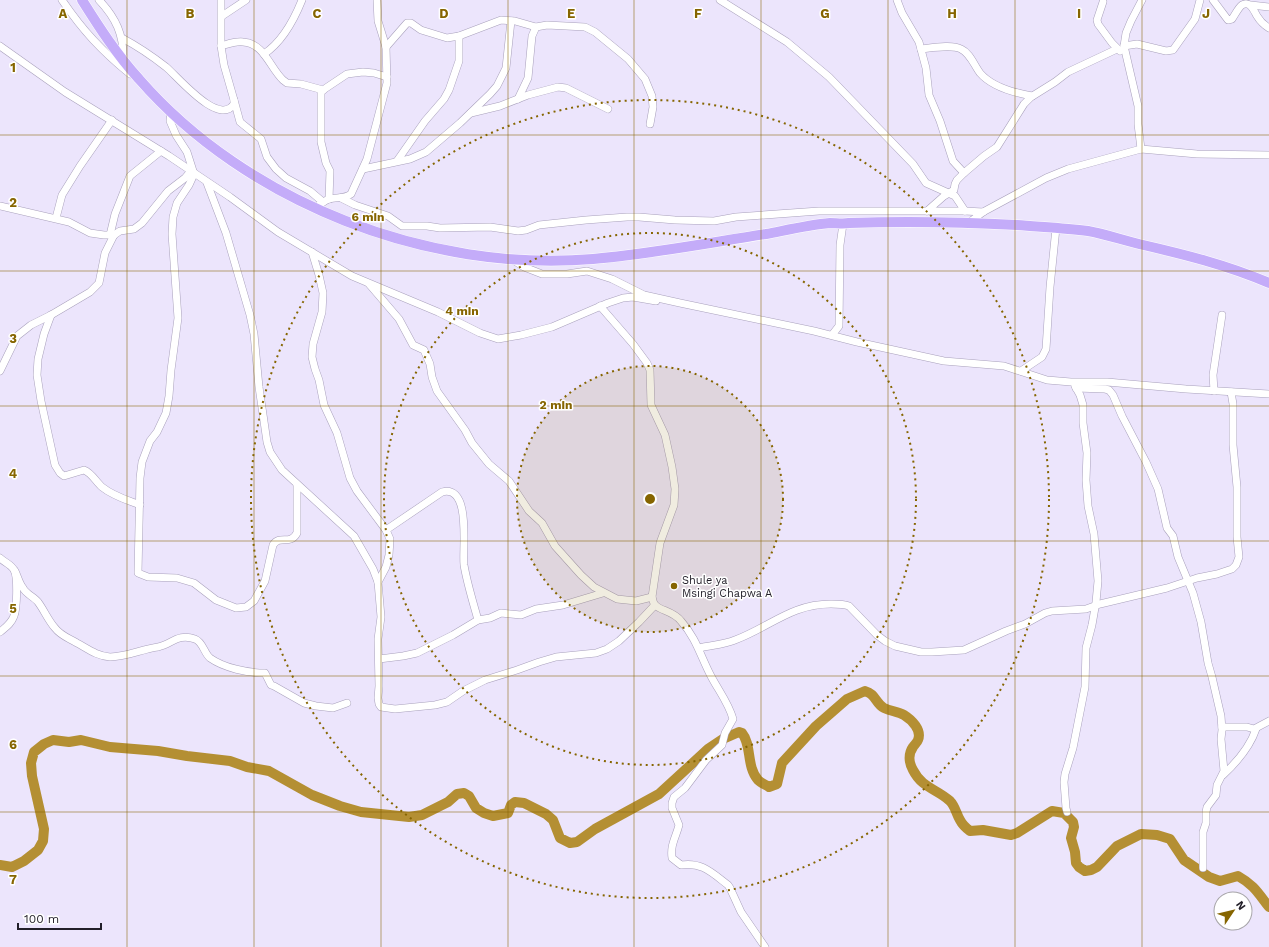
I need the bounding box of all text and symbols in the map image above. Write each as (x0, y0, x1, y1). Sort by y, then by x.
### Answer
text: A (59, 6, 68, 21)
text: B (186, 6, 195, 21)
text: C (313, 6, 322, 21)
text: D (439, 6, 449, 21)
text: E (567, 6, 575, 21)
text: F (694, 6, 702, 21)
text: G (820, 6, 830, 21)
text: H (947, 6, 957, 21)
text: I (1077, 6, 1081, 21)
text: J (1202, 6, 1210, 21)
text: 1 (10, 60, 16, 75)
text: 2 (9, 195, 17, 210)
text: 6 min (351, 210, 385, 224)
text: 4 min (445, 304, 479, 318)
text: 3 (9, 331, 17, 346)
text: 2 min (540, 398, 572, 412)
text: 4 (9, 466, 18, 481)
centre of rings (643, 492, 657, 506)
place label: Shule ya Msingi Chapwa A (682, 574, 772, 600)
marker: Shule ya Msingi Chapwa A (669, 581, 679, 591)
text: 5 (9, 601, 17, 616)
text: 6 (9, 737, 17, 752)
text: 7 (9, 872, 17, 887)
north arrow (1213, 891, 1253, 931)
text: N (1233, 898, 1248, 913)
scale bar (18, 905, 101, 931)
text: 100 m (24, 912, 59, 926)

